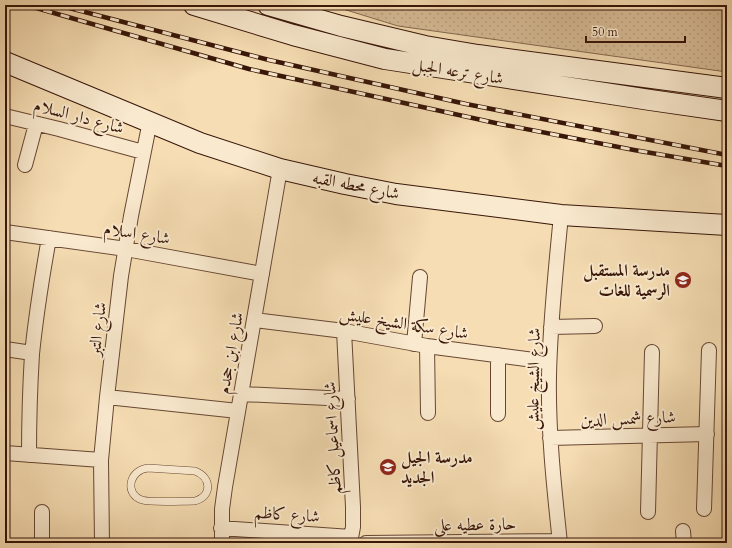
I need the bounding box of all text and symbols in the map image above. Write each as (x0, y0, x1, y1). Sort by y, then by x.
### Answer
scale bar (586, 18, 685, 44)
text: 50 m (592, 24, 619, 40)
street label: شارع ترعه الجبل (411, 53, 505, 92)
street label: شارع دار السلام (30, 93, 127, 142)
street label: شارع محطه القبه (310, 166, 401, 207)
street label: شارع اسلام (102, 217, 172, 253)
place label: مدرسة المستقبل الرسمية للغات (583, 259, 670, 302)
school or university icon: مدرسة المستقبل الرسمية للغات (673, 270, 693, 290)
street label: شارع التبر (83, 301, 114, 360)
street label: شارع سكة الشيخ عليش (337, 302, 470, 349)
street label: شارع ابن جحدم (212, 310, 252, 396)
street label: شارع الشيخ عليش (521, 328, 550, 430)
street label: شارع اسماعيل كاظم (318, 381, 351, 495)
street label: شارع شمس الدين (580, 405, 676, 434)
place label: مدرسة الجيل الجديد (401, 446, 473, 489)
school or university icon: مدرسة الجيل الجديد (378, 457, 398, 477)
street label: شارع كاظم (253, 501, 321, 532)
street label: حارة عطيه على (434, 512, 516, 538)

